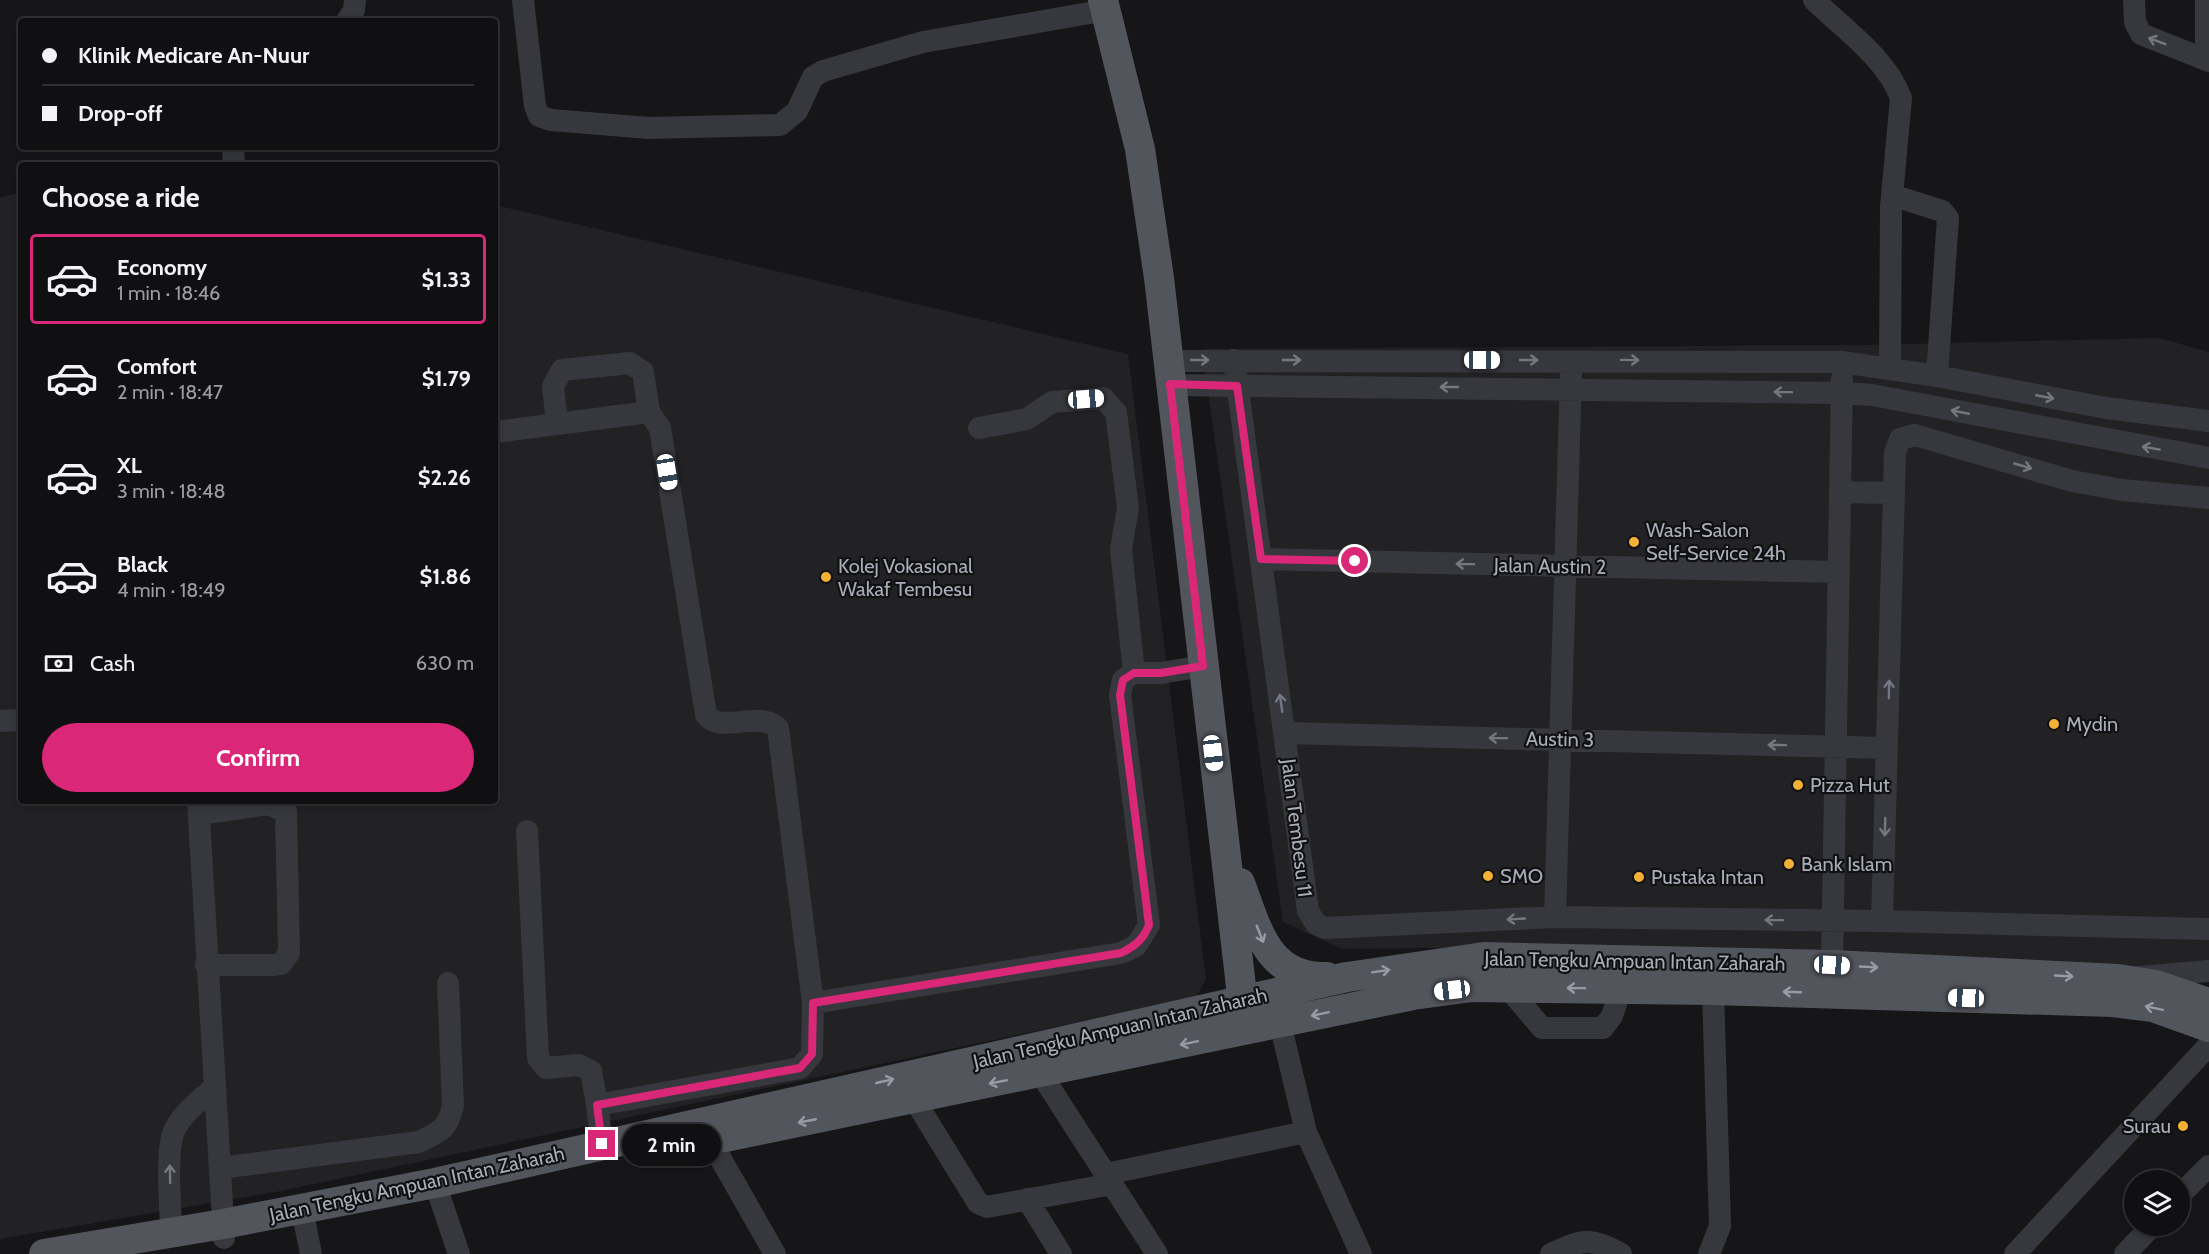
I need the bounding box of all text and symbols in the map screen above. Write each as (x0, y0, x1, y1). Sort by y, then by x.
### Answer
one-way arrow (2148, 34, 2167, 45)
text: Klinik Medicare An-Nuur (78, 42, 309, 69)
text: Drop-off (78, 100, 162, 127)
text: Choose a ride (42, 181, 200, 214)
icon: car (45, 252, 99, 306)
text: Economy (117, 254, 207, 281)
text: $1.33 (422, 266, 471, 293)
text: 1 min · 18:46 (117, 281, 220, 305)
icon: car (45, 351, 99, 405)
car (1464, 351, 1500, 369)
text: Comfort (117, 353, 196, 380)
one-way arrow (1190, 354, 1210, 366)
one-way arrow (1282, 354, 1302, 366)
one-way arrow (1519, 354, 1539, 366)
one-way arrow (1620, 354, 1640, 366)
text: $1.79 (422, 365, 471, 392)
text: 2 min · 18:47 (117, 380, 223, 404)
one-way arrow (1440, 381, 1460, 393)
one-way arrow (1774, 386, 1794, 398)
car (1067, 389, 1105, 409)
one-way arrow (2035, 391, 2054, 402)
one-way arrow (1950, 406, 1970, 417)
one-way arrow (2142, 443, 2162, 454)
icon: car (45, 450, 99, 504)
text: XL (117, 452, 142, 479)
car (655, 453, 679, 491)
one-way arrow (2013, 461, 2032, 472)
text: $2.26 (418, 464, 471, 491)
text: 3 min · 18:48 (117, 479, 226, 503)
place label: Wash-Salon Self-Service 24h (1646, 518, 1786, 565)
marker: Wash-Salon Self-Service 24h (1627, 535, 1641, 549)
route start (1341, 547, 1368, 574)
icon: car (45, 549, 99, 603)
text: Black (117, 551, 168, 578)
street label: Jalan Austin 2 (1493, 553, 1606, 579)
place label: Kolej Vokasional Wakaf Tembesu (838, 554, 973, 601)
one-way arrow (1456, 558, 1476, 570)
text: $1.86 (420, 563, 471, 590)
marker: Kolej Vokasional Wakaf Tembesu (819, 570, 833, 584)
text: 4 min · 18:49 (117, 578, 226, 602)
icon: cash (42, 647, 75, 680)
text: Cash (90, 650, 135, 677)
text: 630 m (416, 651, 474, 675)
one-way arrow (1883, 680, 1894, 700)
one-way arrow (1275, 693, 1286, 713)
place label: Mydin (2066, 712, 2118, 736)
marker: Mydin (2047, 717, 2061, 731)
button: Confirm (42, 723, 474, 792)
street label: Austin 3 (1526, 726, 1594, 752)
one-way arrow (1489, 732, 1509, 744)
car (1202, 734, 1224, 772)
one-way arrow (1768, 739, 1788, 750)
street label: Jalan Tembesu 11 (1276, 757, 1317, 898)
place label: Pizza Hut (1810, 773, 1890, 797)
marker: Pizza Hut (1791, 778, 1805, 792)
one-way arrow (1879, 817, 1891, 837)
place label: Bank Islam (1801, 852, 1892, 876)
marker: Bank Islam (1782, 857, 1796, 871)
place label: SMO (1500, 864, 1543, 888)
place label: Pustaka Intan (1651, 865, 1764, 889)
marker: SMO (1481, 869, 1495, 883)
marker: Pustaka Intan (1632, 870, 1646, 884)
one-way arrow (1506, 914, 1526, 925)
one-way arrow (1764, 914, 1784, 926)
one-way arrow (1255, 925, 1266, 943)
street label: Jalan Tengku Ampuan Intan Zaharah (1483, 946, 1786, 976)
car (1814, 955, 1850, 975)
one-way arrow (1859, 961, 1879, 972)
one-way arrow (1371, 965, 1391, 976)
one-way arrow (2053, 971, 2073, 982)
car (1433, 979, 1471, 1001)
street label: Jalan Tengku Ampuan Intan Zaharah (970, 982, 1269, 1074)
one-way arrow (1566, 983, 1586, 994)
one-way arrow (1782, 987, 1802, 998)
car (1948, 988, 1984, 1008)
one-way arrow (2145, 1002, 2164, 1013)
one-way arrow (1311, 1009, 1330, 1021)
one-way arrow (1180, 1038, 1199, 1049)
one-way arrow (875, 1074, 894, 1086)
one-way arrow (989, 1077, 1008, 1088)
place label: Surau (2123, 1114, 2171, 1138)
one-way arrow (797, 1116, 817, 1127)
marker: Surau (2176, 1119, 2190, 1133)
callout: 2 min (623, 1123, 722, 1165)
route end (588, 1130, 615, 1157)
text: 2 min (647, 1133, 696, 1157)
street label: Jalan Tengku Ampuan Intan Zaharah (266, 1141, 567, 1227)
one-way arrow (165, 1165, 176, 1185)
map controls (2124, 1170, 2190, 1236)
button: layers (2124, 1170, 2190, 1236)

